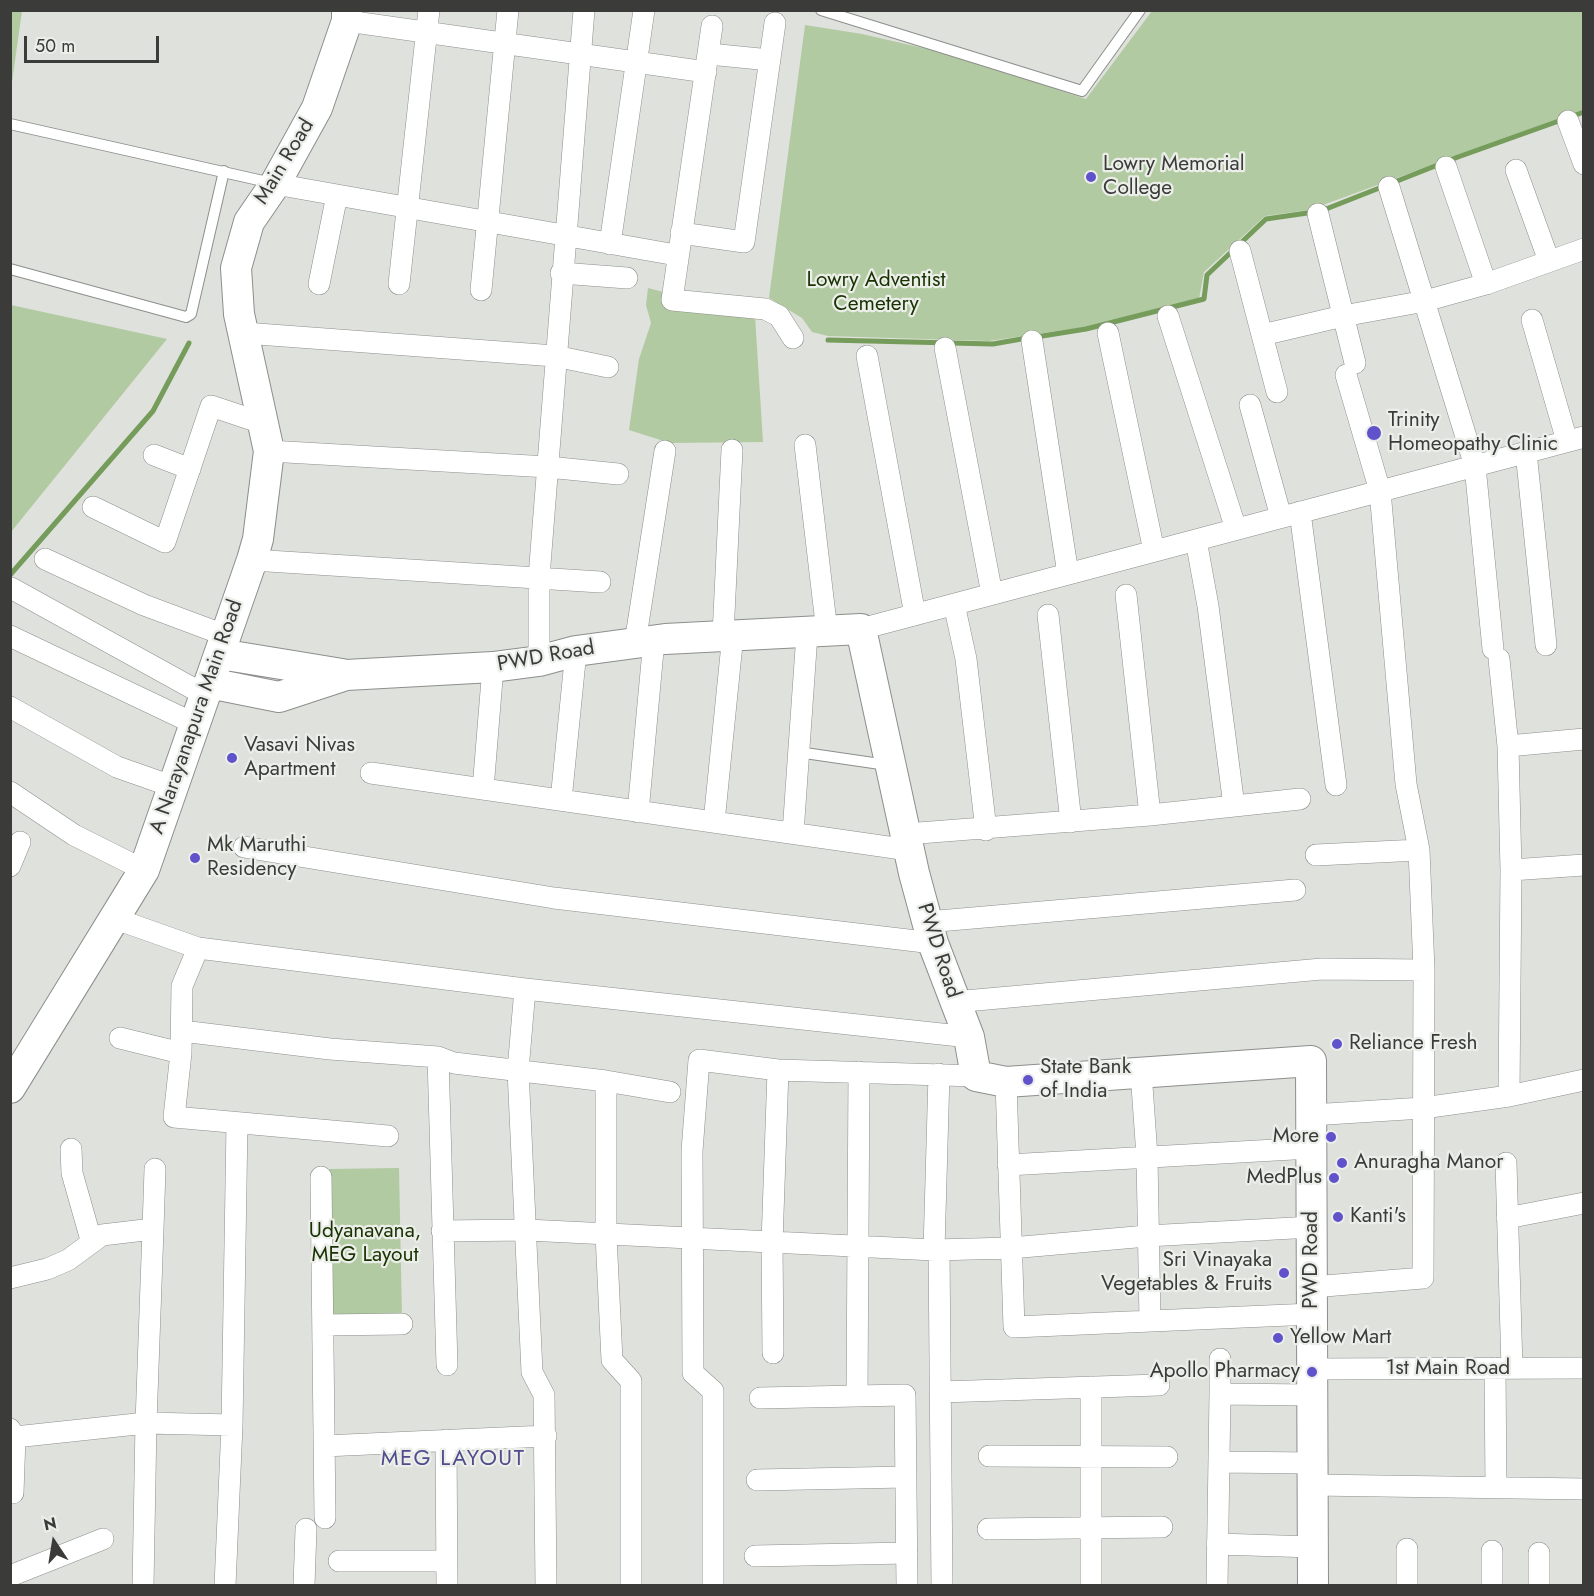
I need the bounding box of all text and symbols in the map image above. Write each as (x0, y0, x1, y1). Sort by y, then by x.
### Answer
scale bar (27, 24, 162, 62)
text: 50 m (35, 33, 75, 59)
street label: Main Road (250, 115, 320, 209)
place label: Lowry Memorial College (1103, 152, 1245, 202)
marker: Lowry Memorial College (1084, 170, 1098, 184)
park label: Lowry Adventist Cemetery (807, 268, 945, 318)
place label: Trinity Homeopathy Clinic (1388, 408, 1558, 458)
marker: Trinity Homeopathy Clinic (1365, 424, 1383, 442)
street label: A Narayanapura Main Road (145, 597, 249, 837)
street label: PWD Road (495, 636, 597, 678)
place label: Vasavi Nivas Apartment (244, 733, 355, 783)
marker: Vasavi Nivas Apartment (225, 751, 239, 765)
place label: Mk Maruthi Residency (207, 833, 306, 883)
marker: Mk Maruthi Residency (188, 851, 202, 865)
street label: PWD Road (911, 900, 965, 1002)
place label: Reliance Fresh (1349, 1031, 1477, 1057)
marker: Reliance Fresh (1330, 1037, 1344, 1051)
place label: State Bank of India (1040, 1055, 1131, 1105)
marker: State Bank of India (1021, 1073, 1035, 1087)
place label: More (1273, 1124, 1319, 1150)
marker: More (1324, 1130, 1338, 1144)
place label: Anuragha Manor (1354, 1150, 1503, 1176)
marker: Anuragha Manor (1335, 1156, 1349, 1170)
place label: MedPlus (1246, 1165, 1322, 1191)
marker: MedPlus (1327, 1171, 1341, 1185)
place label: Kanti's (1350, 1204, 1406, 1230)
marker: Kanti's (1331, 1210, 1345, 1224)
street label: PWD Road (1299, 1211, 1325, 1309)
park label: Udyanavana, MEG Layout (309, 1219, 421, 1269)
place label: Sri Vinayaka Vegetables & Fruits (1101, 1248, 1272, 1298)
marker: Sri Vinayaka Vegetables & Fruits (1277, 1266, 1291, 1280)
place label: Yellow Mart (1290, 1325, 1391, 1351)
marker: Yellow Mart (1271, 1331, 1285, 1345)
street label: 1st Main Road (1386, 1356, 1510, 1382)
place label: Apollo Pharmacy (1150, 1359, 1300, 1385)
marker: Apollo Pharmacy (1305, 1365, 1319, 1379)
district label: MEG LAYOUT (381, 1447, 525, 1473)
text: N (42, 1511, 59, 1536)
north arrow (24, 1512, 84, 1572)

